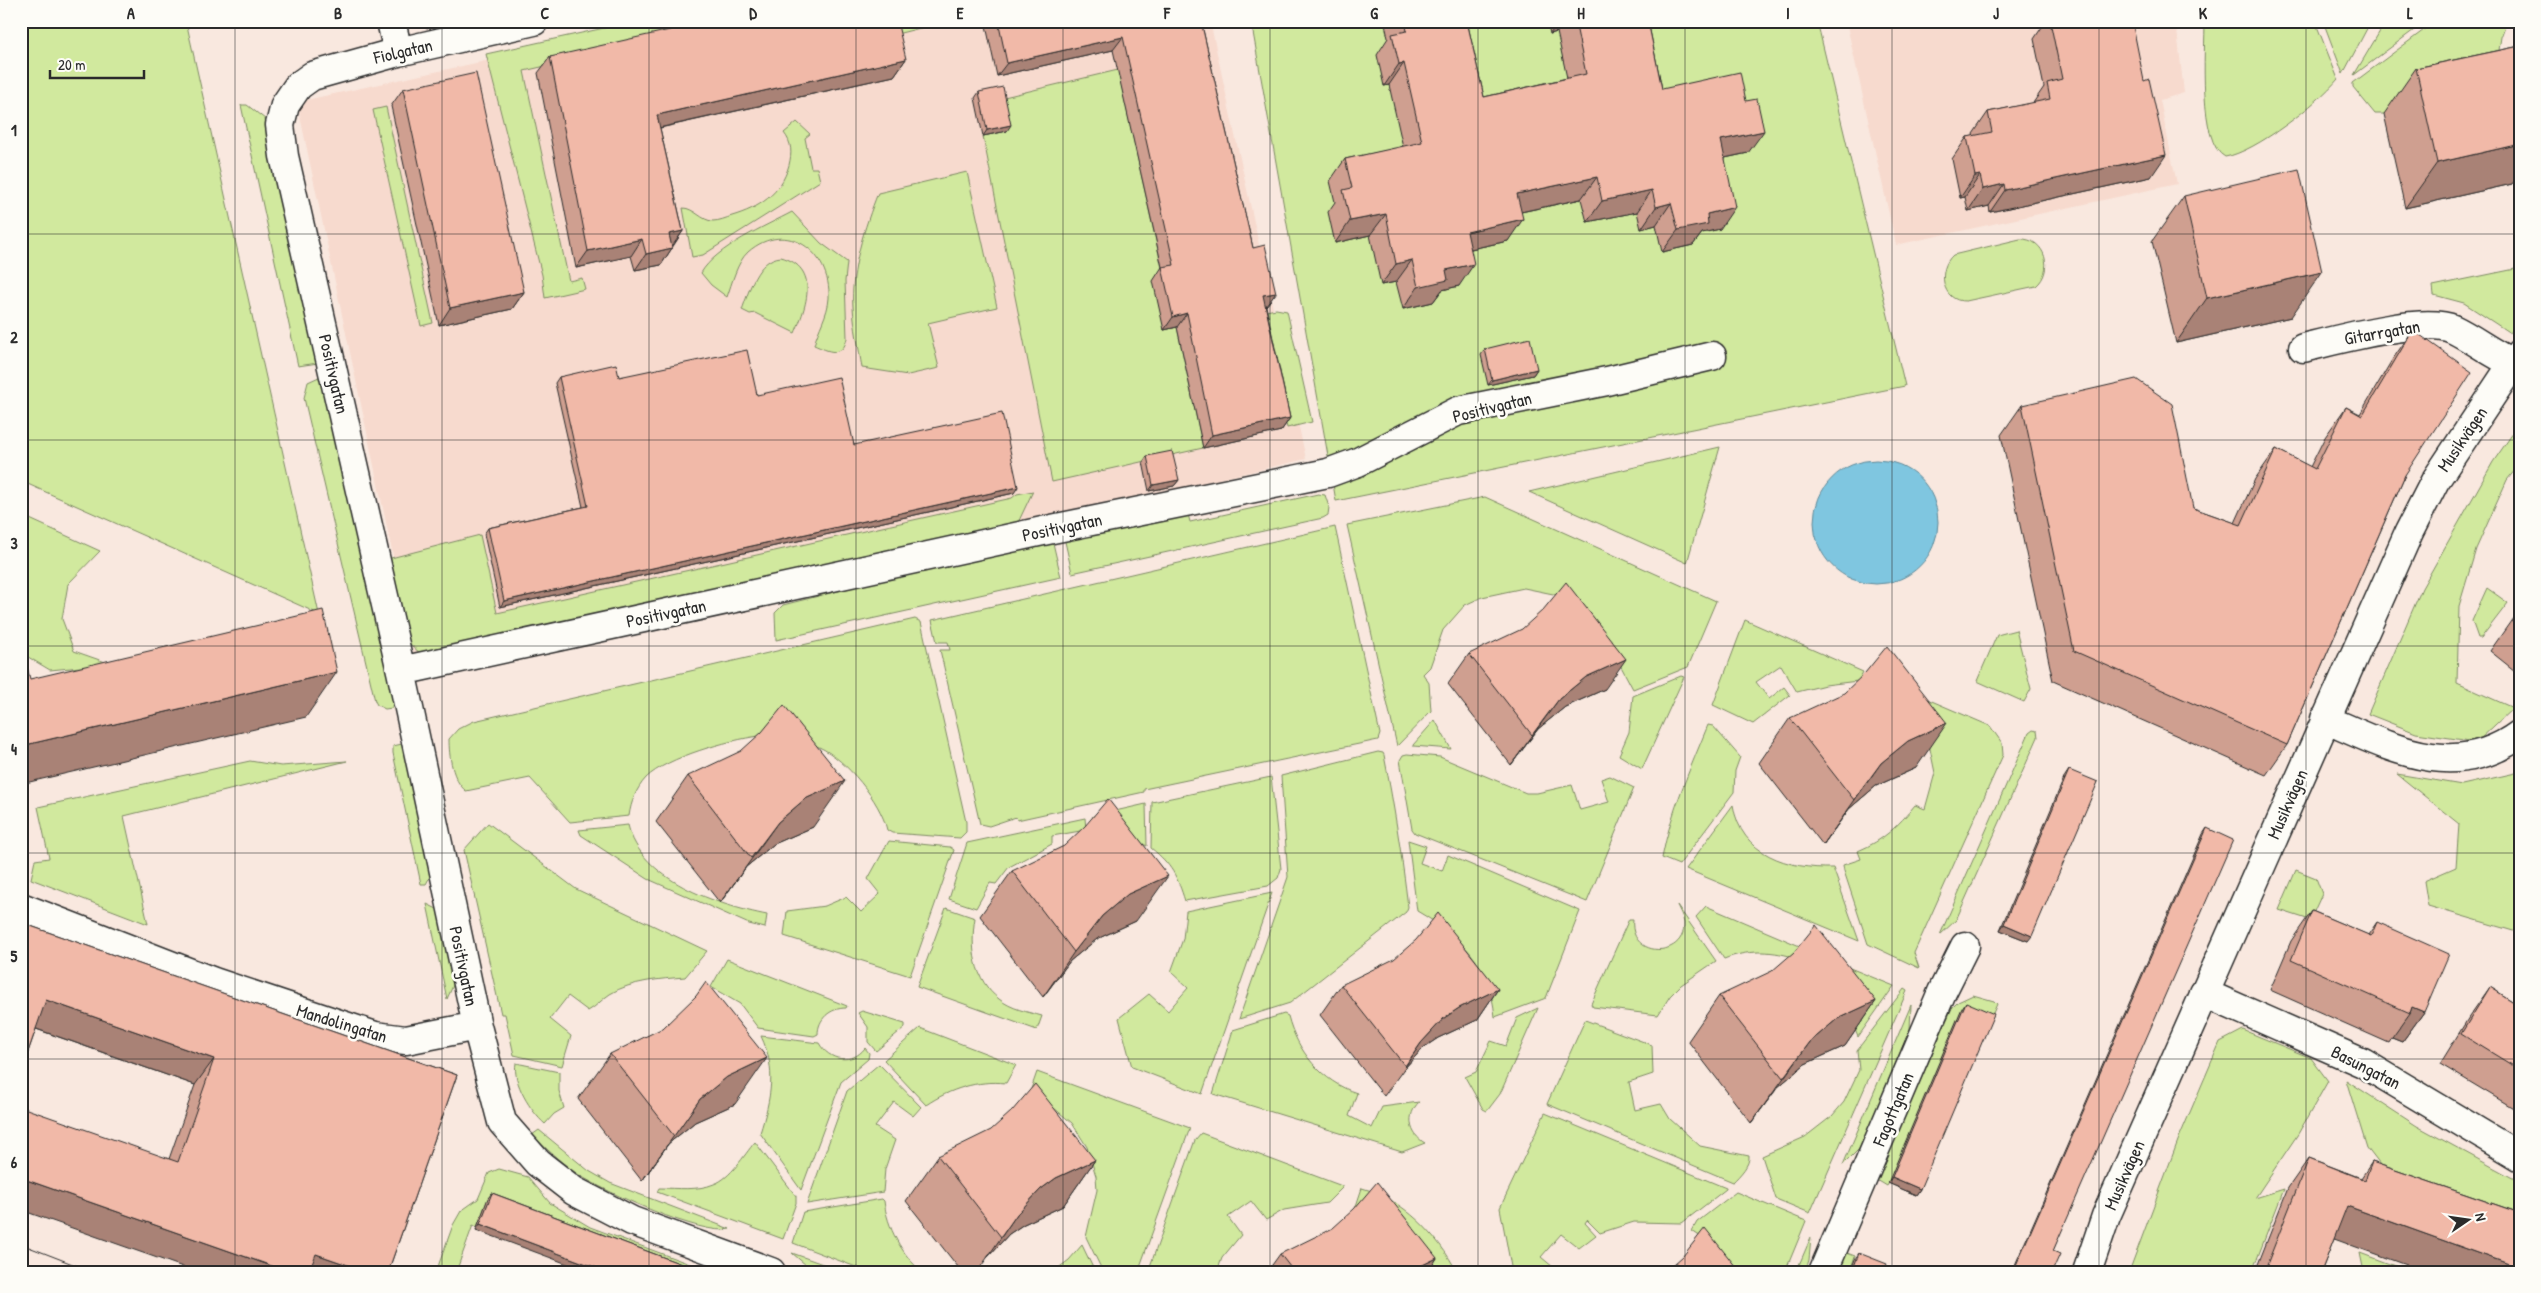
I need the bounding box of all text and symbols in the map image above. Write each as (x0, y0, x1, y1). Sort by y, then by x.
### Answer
text: A (127, 2, 135, 24)
text: B (334, 2, 342, 24)
text: C (541, 2, 550, 24)
text: D (749, 2, 757, 24)
text: E (956, 2, 964, 24)
text: F (1163, 2, 1171, 24)
text: G (1370, 2, 1378, 24)
text: H (1577, 2, 1585, 24)
text: I (1786, 2, 1790, 24)
text: J (1993, 2, 1999, 24)
text: K (2199, 2, 2208, 24)
text: L (2407, 2, 2413, 24)
street label: Fiolgatan (370, 32, 435, 70)
scale bar (50, 48, 144, 80)
text: 20 m (58, 54, 85, 75)
text: 1 (11, 119, 17, 141)
street label: Gitarrgatan (2342, 313, 2422, 351)
text: 2 (10, 326, 18, 348)
street label: Positivgatan (313, 332, 355, 416)
street label: Positivgatan (1450, 385, 1534, 429)
street label: Musikvägen (2431, 401, 2493, 477)
street label: Positivgatan (1020, 506, 1104, 548)
text: 3 (10, 532, 18, 554)
street label: Positivgatan (624, 592, 708, 634)
text: 4 (11, 738, 17, 760)
street label: Musikvägen (2261, 765, 2313, 843)
street label: Positivgatan (443, 924, 485, 1008)
text: 5 (11, 945, 18, 967)
street label: Mandolingatan (294, 997, 390, 1049)
street label: Basungatan (2327, 1039, 2405, 1095)
street label: Fagottgatan (1866, 1068, 1920, 1151)
street label: Musikvägen (2098, 1136, 2150, 1214)
text: 6 (11, 1151, 18, 1173)
north arrow (2444, 1196, 2494, 1246)
text: N (2471, 1211, 2491, 1223)

